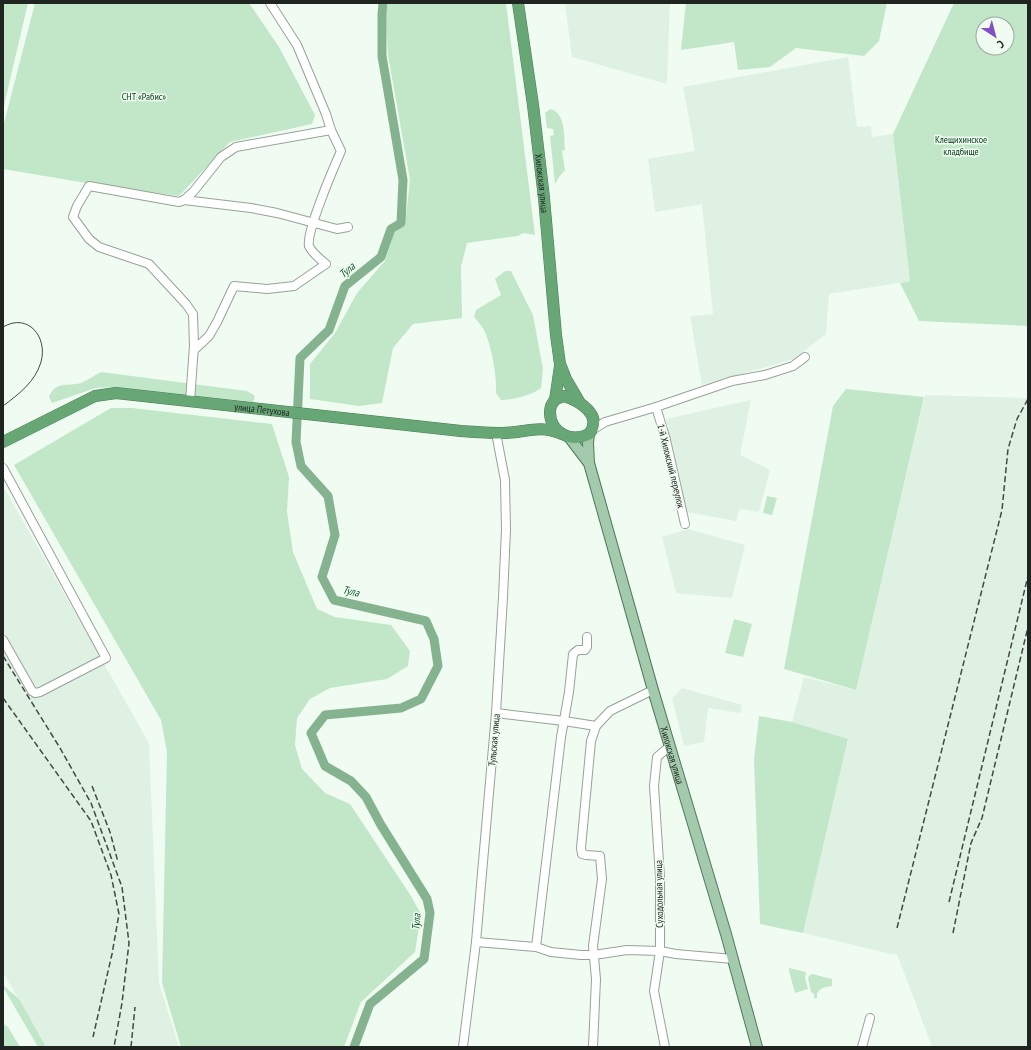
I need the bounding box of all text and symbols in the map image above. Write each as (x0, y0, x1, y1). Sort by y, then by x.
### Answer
north arrow (975, 16, 1015, 56)
text: С (995, 37, 1007, 51)
park label: СНТ «Рабис» (122, 90, 166, 103)
park label: Клещихинское кладбище (935, 133, 987, 158)
street label: Хилокская улица (532, 153, 552, 214)
water label: Тула (336, 259, 358, 281)
street label: улица Петухова (234, 400, 290, 419)
street label: 1-й Хилокский переулок (654, 423, 688, 510)
water label: Тула (341, 582, 361, 600)
street label: Тульская улица (485, 713, 503, 767)
street label: Хилокская улица (658, 725, 687, 786)
street label: Суходольная улица (652, 860, 666, 928)
water label: Тула (408, 913, 424, 931)

